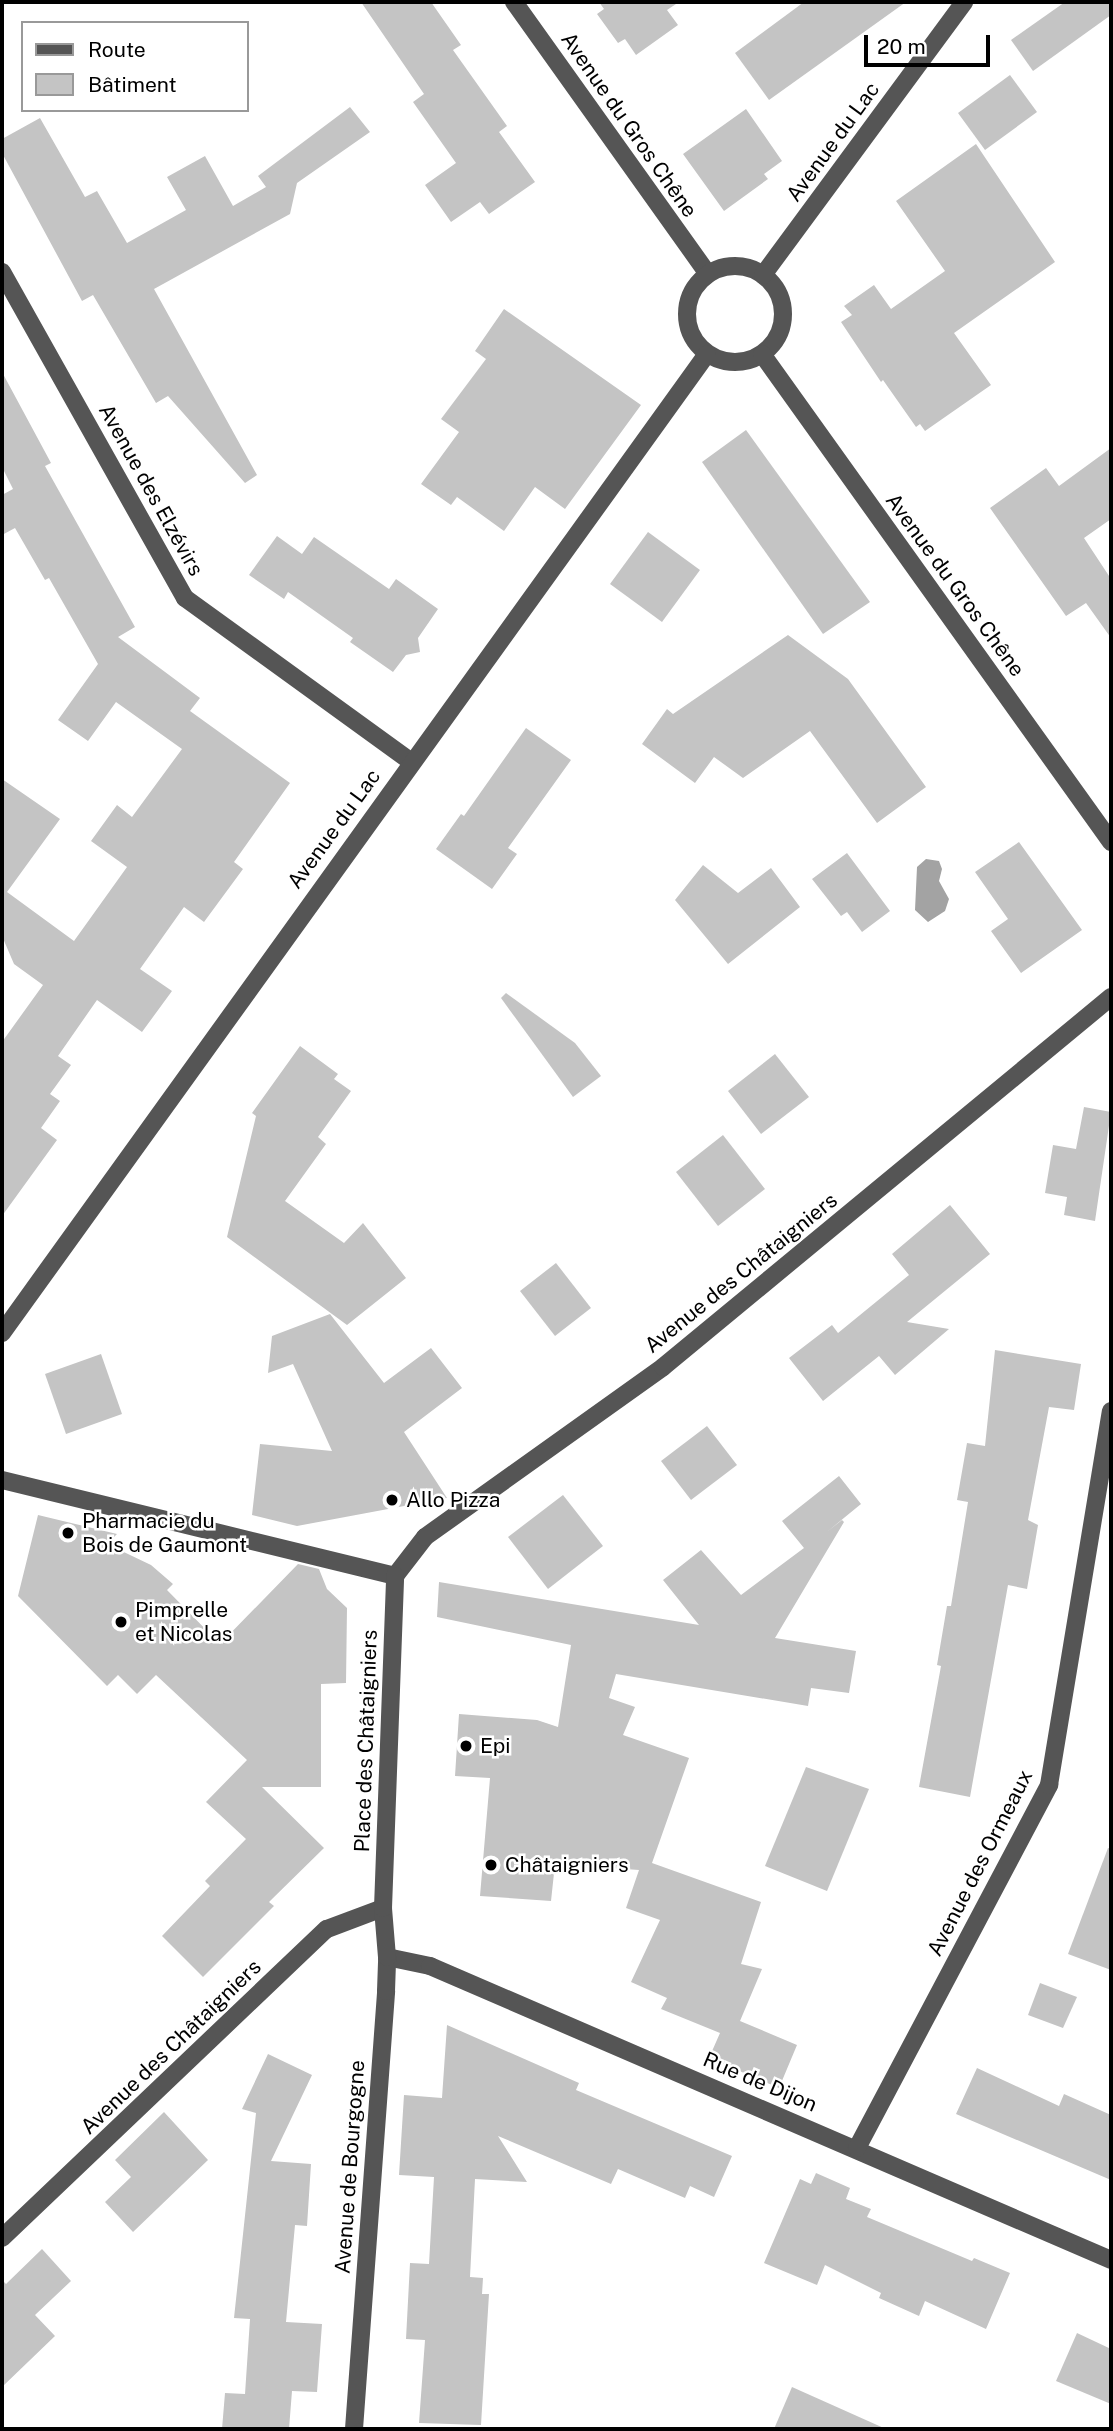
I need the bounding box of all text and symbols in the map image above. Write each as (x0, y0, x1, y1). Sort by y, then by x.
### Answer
legend (21, 21, 248, 112)
scale bar (868, 21, 994, 65)
street label: Avenue du Gros Chêne (555, 27, 703, 223)
text: 20 m (877, 34, 926, 59)
text: Route (88, 37, 146, 62)
text: Bâtiment (88, 72, 177, 97)
street label: Avenue du Lac (781, 77, 885, 207)
street label: Avenue des Elzévirs (93, 400, 209, 580)
street label: Avenue du Gros Chêne (880, 488, 1030, 682)
street label: Avenue du Lac (282, 764, 386, 894)
street label: Avenue des Châtaigniers (639, 1187, 843, 1359)
place label: Allo Pizza (406, 1487, 500, 1513)
marker: Allo Pizza (384, 1492, 400, 1508)
place label: Pharmacie du Bois de Gaumont (82, 1508, 248, 1558)
marker: Pharmacie du Bois de Gaumont (60, 1525, 76, 1541)
place label: Pimprelle et Nicolas (135, 1597, 232, 1647)
marker: Pimprelle et Nicolas (113, 1614, 129, 1630)
street label: Place des Châtaigniers (350, 1629, 382, 1853)
place label: Epi (480, 1733, 510, 1759)
marker: Epi (458, 1738, 474, 1754)
street label: Avenue des Ormeaux (922, 1765, 1038, 1961)
place label: Châtaigniers (505, 1852, 629, 1878)
marker: Châtaigniers (483, 1857, 499, 1873)
street label: Avenue des Châtaigniers (76, 1954, 266, 2140)
street label: Rue de Dijon (699, 2047, 821, 2117)
street label: Avenue de Bourgogne (330, 2059, 370, 2275)

